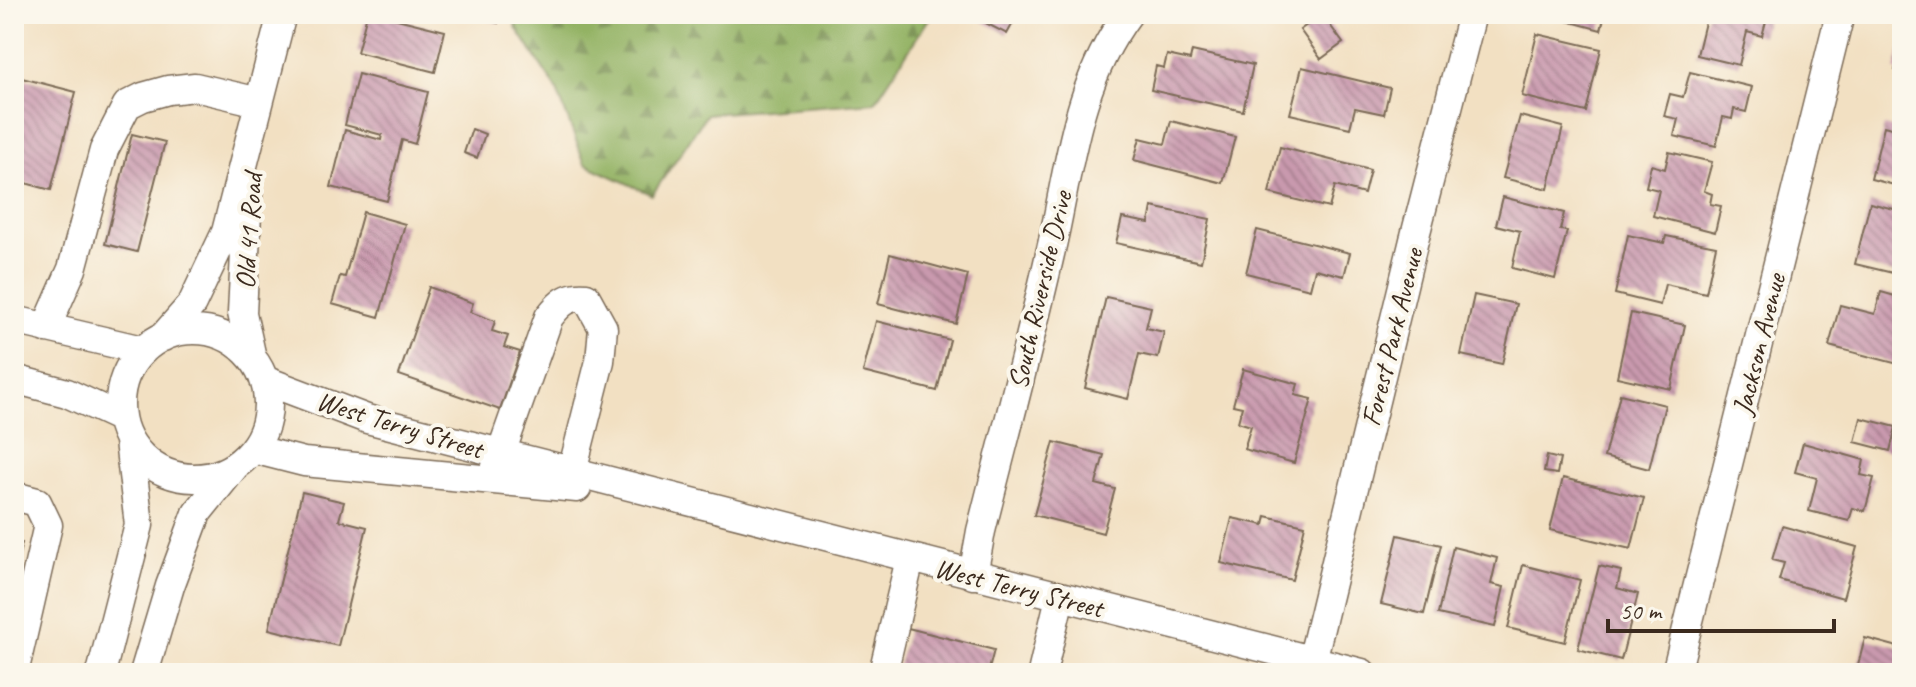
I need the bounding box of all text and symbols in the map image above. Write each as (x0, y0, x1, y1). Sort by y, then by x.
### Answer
street label: Old 41 Road (227, 168, 270, 290)
street label: South Riverside Drive (1000, 186, 1080, 392)
street label: Forest Park Avenue (1353, 243, 1431, 430)
street label: Jackson Avenue (1724, 268, 1793, 420)
street label: West Terry Street (313, 383, 490, 467)
street label: West Terry Street (931, 550, 1109, 626)
scale bar (1608, 583, 1834, 633)
text: 50 m (1620, 596, 1663, 626)

